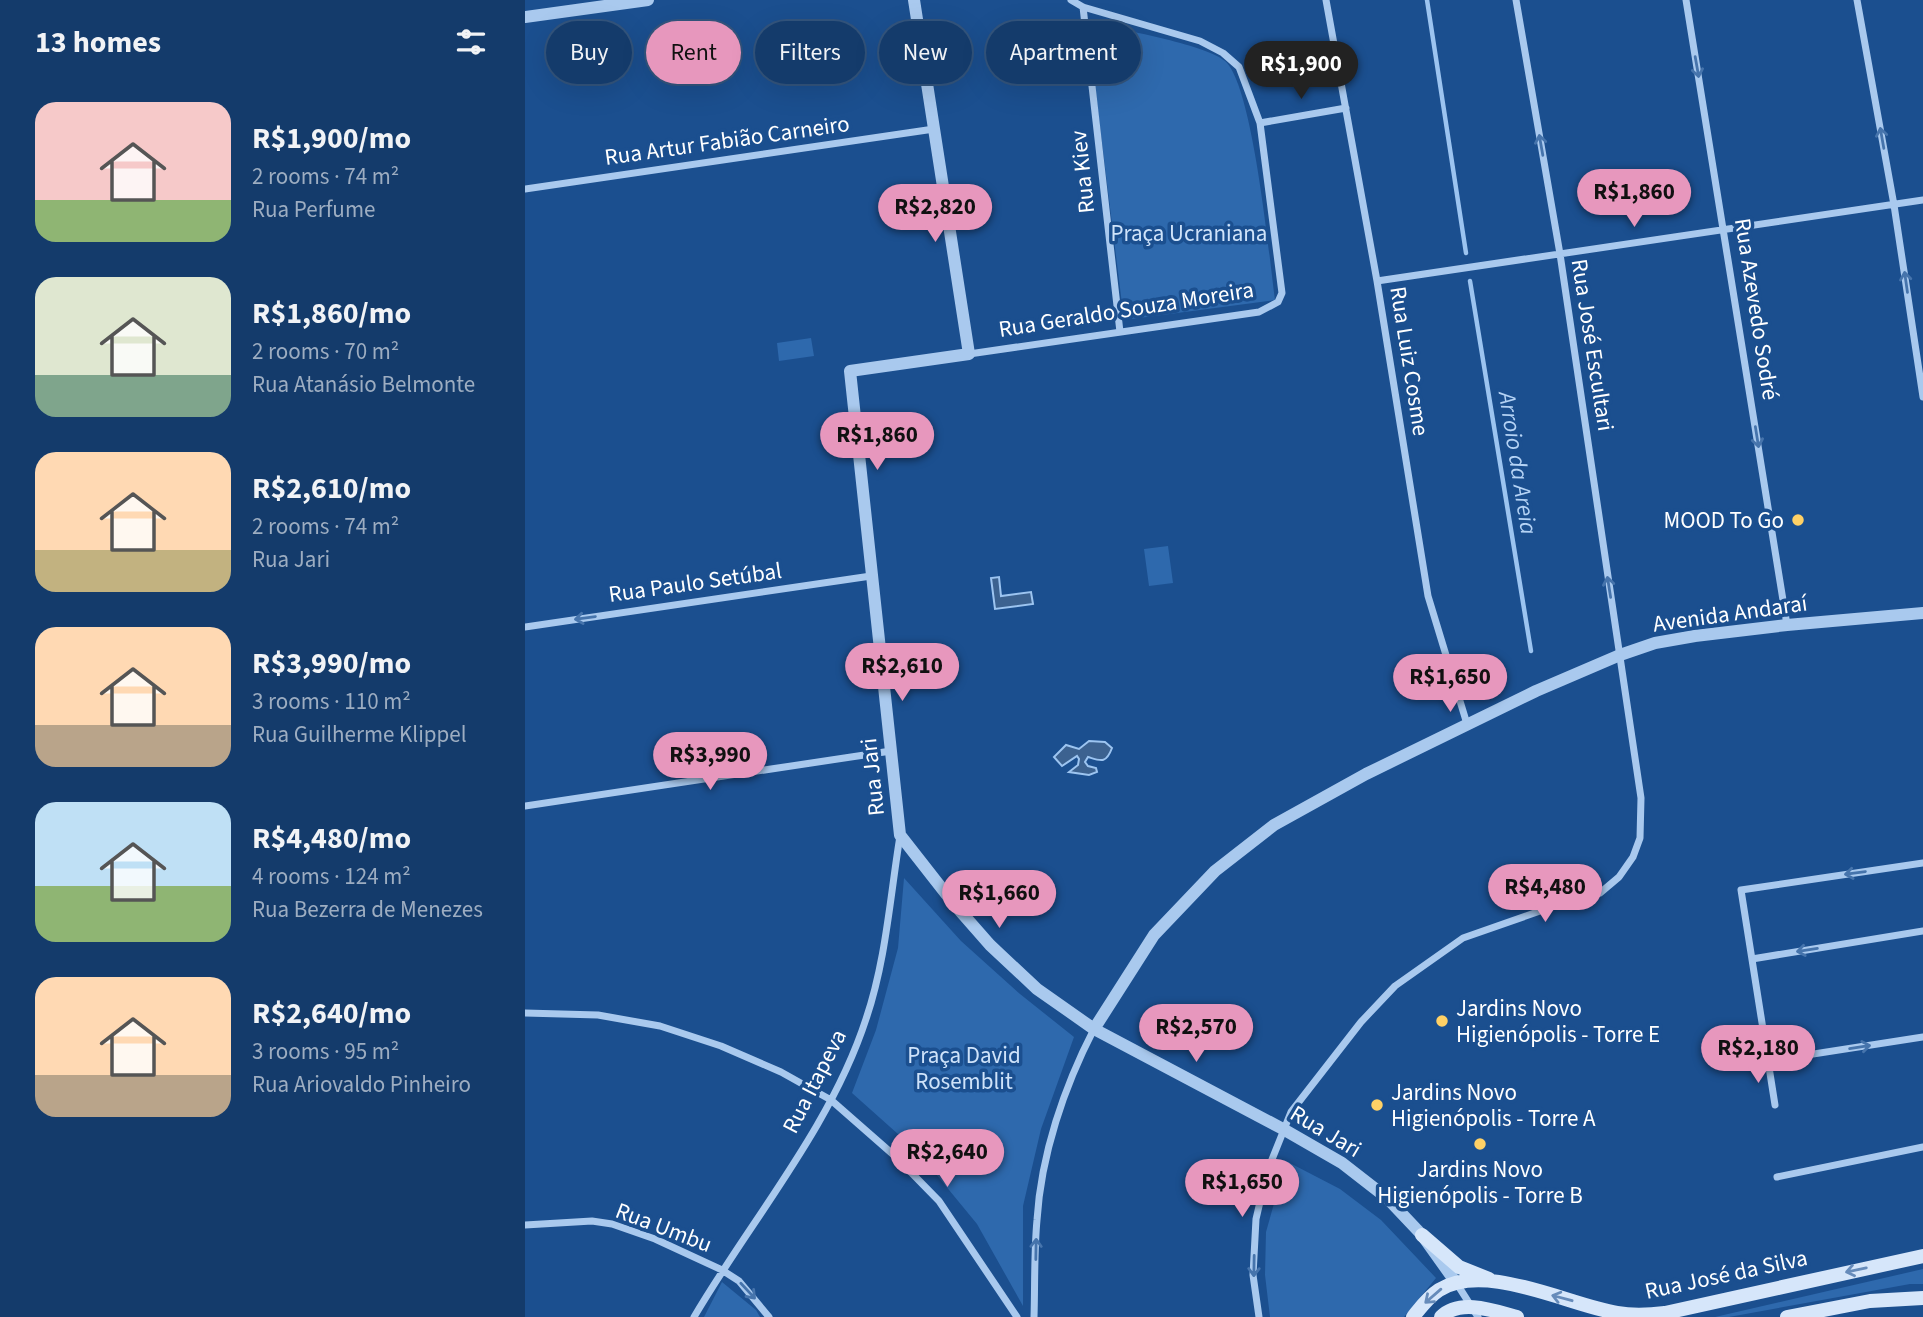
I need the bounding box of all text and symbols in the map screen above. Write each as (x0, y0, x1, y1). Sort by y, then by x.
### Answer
text: 13 homes (35, 21, 161, 64)
chip: Buy (546, 21, 632, 84)
chip: Rent (646, 21, 741, 84)
chip: Filters (755, 21, 865, 84)
chip: New (879, 21, 972, 84)
chip: Apartment (986, 21, 1141, 84)
icon: filters (452, 23, 490, 61)
pin: R$1,900 (1236, 42, 1366, 101)
text: R$1,900 (1260, 47, 1342, 80)
one-way arrow (1691, 55, 1704, 78)
street label: Rua Artur Fabião Carneiro (603, 107, 852, 174)
text: R$1,900/mo (252, 117, 411, 160)
one-way arrow (1875, 127, 1888, 149)
street label: Rua Kiev (1062, 129, 1103, 215)
icon: home (91, 130, 175, 214)
one-way arrow (1534, 134, 1547, 157)
text: 2 rooms · 74 m² (252, 160, 399, 193)
pin: R$1,860 (1569, 170, 1699, 229)
text: R$1,860 (1593, 175, 1675, 208)
pin: R$2,820 (870, 184, 1000, 244)
text: R$2,820 (894, 190, 976, 223)
text: Rua Perfume (252, 193, 375, 226)
street label: Rua Azevedo Sodré (1726, 216, 1787, 402)
park label: Praça Ucraniana (1111, 217, 1267, 250)
street label: Rua José Escultari (1563, 257, 1622, 434)
one-way arrow (1899, 271, 1912, 293)
street label: Rua Geraldo Souza Moreira (996, 273, 1256, 346)
street label: Rua Luiz Cosme (1381, 284, 1438, 438)
text: R$1,860/mo (252, 292, 411, 335)
icon: home (91, 305, 175, 389)
text: 2 rooms · 70 m² (252, 335, 399, 368)
text: Rua Atanásio Belmonte (252, 368, 475, 401)
water label: Arroio da Areia (1489, 387, 1546, 537)
pin: R$1,860 (812, 412, 942, 472)
text: R$1,860 (836, 418, 918, 451)
one-way arrow (1751, 425, 1764, 448)
text: R$2,610/mo (252, 467, 411, 510)
icon: home (91, 480, 175, 564)
place label: MOOD To Go (1663, 504, 1784, 537)
text: 2 rooms · 74 m² (252, 510, 399, 543)
marker: MOOD To Go (1790, 512, 1806, 528)
text: Rua Jari (252, 543, 330, 576)
street label: Rua Paulo Setúbal (606, 554, 784, 611)
one-way arrow (1603, 577, 1616, 599)
street label: Avenida Andaraí (1651, 586, 1811, 641)
one-way arrow (574, 612, 597, 625)
text: R$3,990/mo (252, 642, 411, 685)
pin: R$2,610 (837, 644, 967, 703)
text: R$2,610 (861, 649, 943, 682)
pin: R$1,650 (1385, 654, 1515, 714)
icon: home (91, 655, 175, 739)
text: R$1,650 (1409, 660, 1491, 693)
text: 3 rooms · 110 m² (252, 685, 411, 718)
text: Rua Guilherme Klippel (252, 718, 467, 751)
pin: R$3,990 (645, 732, 775, 792)
street label: Rua Jari (852, 736, 893, 817)
text: R$3,990 (669, 738, 751, 771)
text: R$4,480/mo (252, 817, 411, 860)
icon: home (91, 830, 175, 914)
text: 4 rooms · 124 m² (252, 860, 411, 893)
pin: R$4,480 (1480, 864, 1610, 924)
one-way arrow (1845, 866, 1867, 879)
pin: R$1,660 (934, 870, 1064, 930)
text: R$4,480 (1504, 870, 1586, 903)
text: R$1,660 (958, 876, 1040, 909)
text: Rua Bezerra de Menezes (252, 893, 483, 926)
one-way arrow (1796, 943, 1819, 956)
text: R$2,640/mo (252, 992, 411, 1035)
place label: Jardins Novo Higienópolis - Torre E (1456, 992, 1660, 1051)
pin: R$2,570 (1131, 1004, 1261, 1064)
icon: home (91, 1005, 175, 1089)
text: R$2,570 (1155, 1010, 1237, 1043)
marker: Jardins Novo Higienópolis - Torre E (1434, 1013, 1450, 1029)
street label: Rua Itapeva (774, 1023, 855, 1139)
pin: R$2,180 (1693, 1026, 1823, 1085)
text: R$2,180 (1717, 1031, 1799, 1064)
text: 3 rooms · 95 m² (252, 1035, 399, 1068)
park label: Praça David Rosemblit (907, 1039, 1021, 1098)
one-way arrow (1848, 1040, 1871, 1053)
text: Rua Ariovaldo Pinheiro (252, 1068, 471, 1101)
place label: Jardins Novo Higienópolis - Torre A (1391, 1076, 1596, 1135)
street label: Rua Jari (1284, 1097, 1368, 1166)
marker: Jardins Novo Higienópolis - Torre A (1369, 1097, 1385, 1113)
pin: R$2,640 (882, 1130, 1012, 1189)
text: R$2,640 (906, 1135, 988, 1168)
marker: Jardins Novo Higienópolis - Torre B (1472, 1136, 1488, 1152)
place label: Jardins Novo Higienópolis - Torre B (1377, 1153, 1583, 1212)
pin: R$1,650 (1177, 1160, 1307, 1219)
text: R$1,650 (1201, 1165, 1283, 1198)
street label: Rua Umbu (611, 1194, 717, 1261)
one-way arrow (1029, 1238, 1043, 1261)
street label: Rua José da Silva (1642, 1241, 1810, 1308)
one-way arrow (1247, 1255, 1261, 1278)
one-way arrow (1845, 1264, 1868, 1278)
one-way arrow (740, 1282, 756, 1300)
one-way arrow (1424, 1288, 1442, 1304)
one-way arrow (1551, 1291, 1573, 1304)

